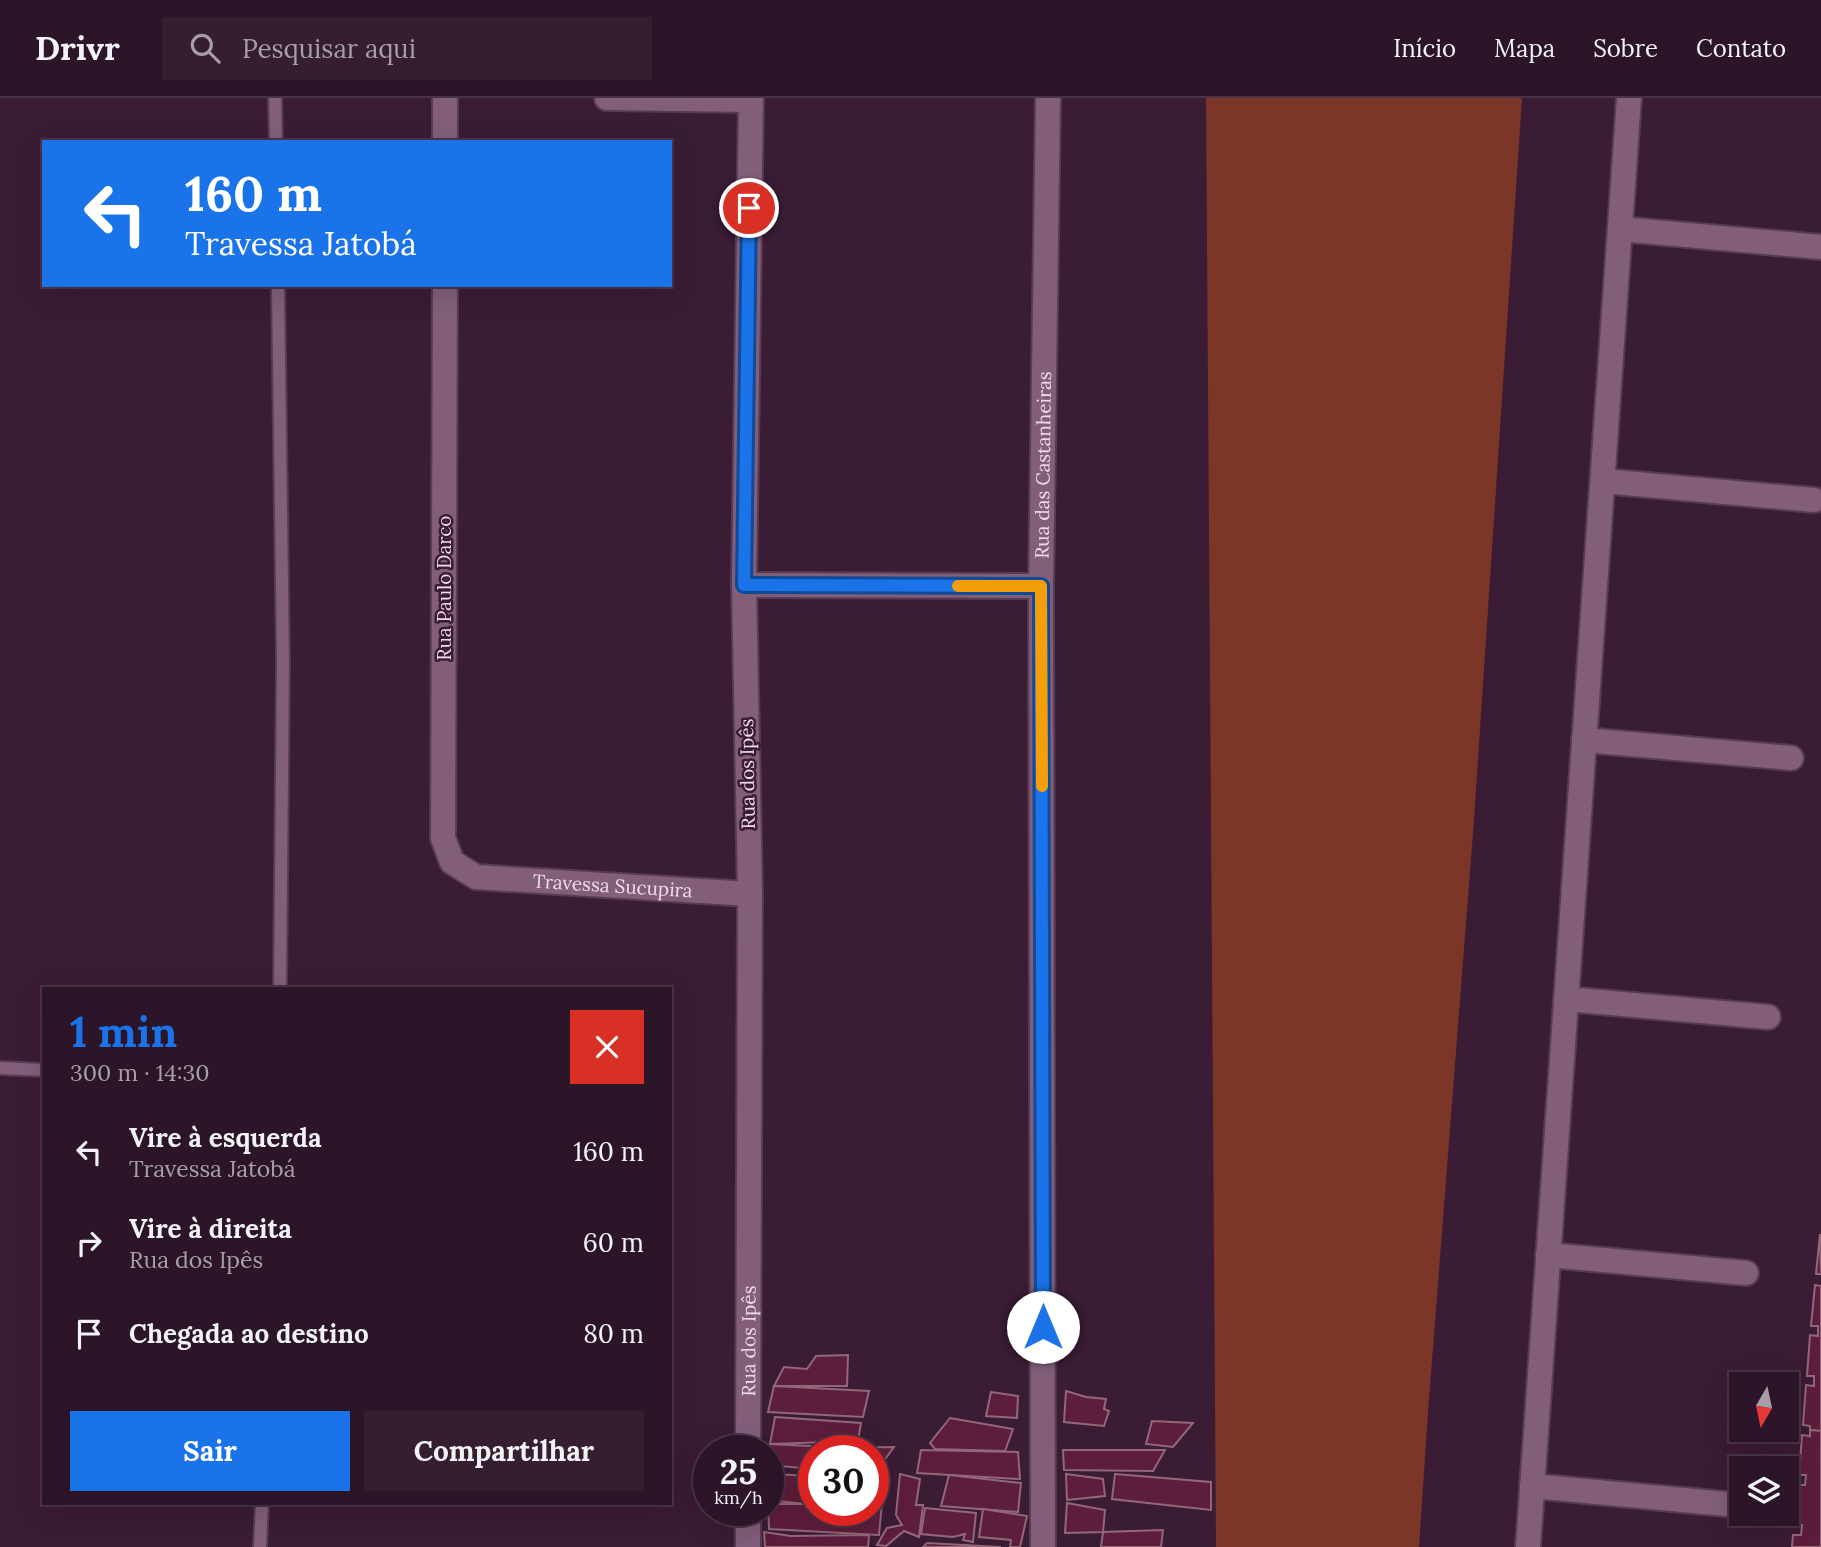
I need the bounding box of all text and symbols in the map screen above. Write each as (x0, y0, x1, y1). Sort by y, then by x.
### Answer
search box (162, 17, 652, 80)
text: Drivr (35, 27, 120, 69)
icon: search (186, 29, 224, 67)
text: Pesquisar aqui (242, 32, 416, 65)
text: Início (1393, 33, 1456, 64)
text: Mapa (1494, 33, 1555, 64)
text: Sobre (1593, 33, 1658, 64)
text: Contato (1696, 33, 1786, 64)
text: 160 m (185, 162, 322, 224)
icon: left (70, 168, 161, 259)
pin (719, 178, 779, 238)
icon: arrive (730, 189, 768, 227)
text: Travessa Jatobá (185, 223, 417, 264)
street label: Rua das Castanheiras (1029, 371, 1056, 559)
street label: Rua Paulo Darco (432, 516, 456, 660)
street label: Rua dos Ipês (734, 718, 760, 830)
street label: Travessa Sucupira (532, 869, 694, 902)
text: 1 min (70, 1005, 177, 1059)
button: close (570, 1010, 644, 1084)
text: 300 m · 14:30 (70, 1058, 210, 1087)
text: Vire à esquerda (129, 1121, 322, 1154)
icon: left (70, 1133, 108, 1171)
text: 160 m (573, 1135, 644, 1168)
text: Travessa Jatobá (129, 1154, 296, 1183)
text: Vire à direita (129, 1212, 292, 1245)
icon: right (70, 1224, 108, 1262)
text: 60 m (583, 1226, 644, 1259)
text: Rua dos Ipês (129, 1245, 263, 1274)
street label: Rua dos Ipês (736, 1285, 761, 1397)
position arrow (1006, 1290, 1080, 1364)
icon: arrive (70, 1315, 108, 1353)
text: Chegada ao destino (129, 1317, 369, 1350)
text: 80 m (583, 1317, 644, 1350)
north arrow (1729, 1372, 1799, 1442)
map controls (1729, 1372, 1799, 1526)
button: Sair (70, 1411, 350, 1491)
button: Compartilhar (364, 1411, 644, 1491)
speed limit sign: 30 (798, 1435, 889, 1526)
text: 25 (720, 1449, 757, 1494)
button: layers (1729, 1456, 1799, 1526)
text: km/h (714, 1486, 763, 1509)

